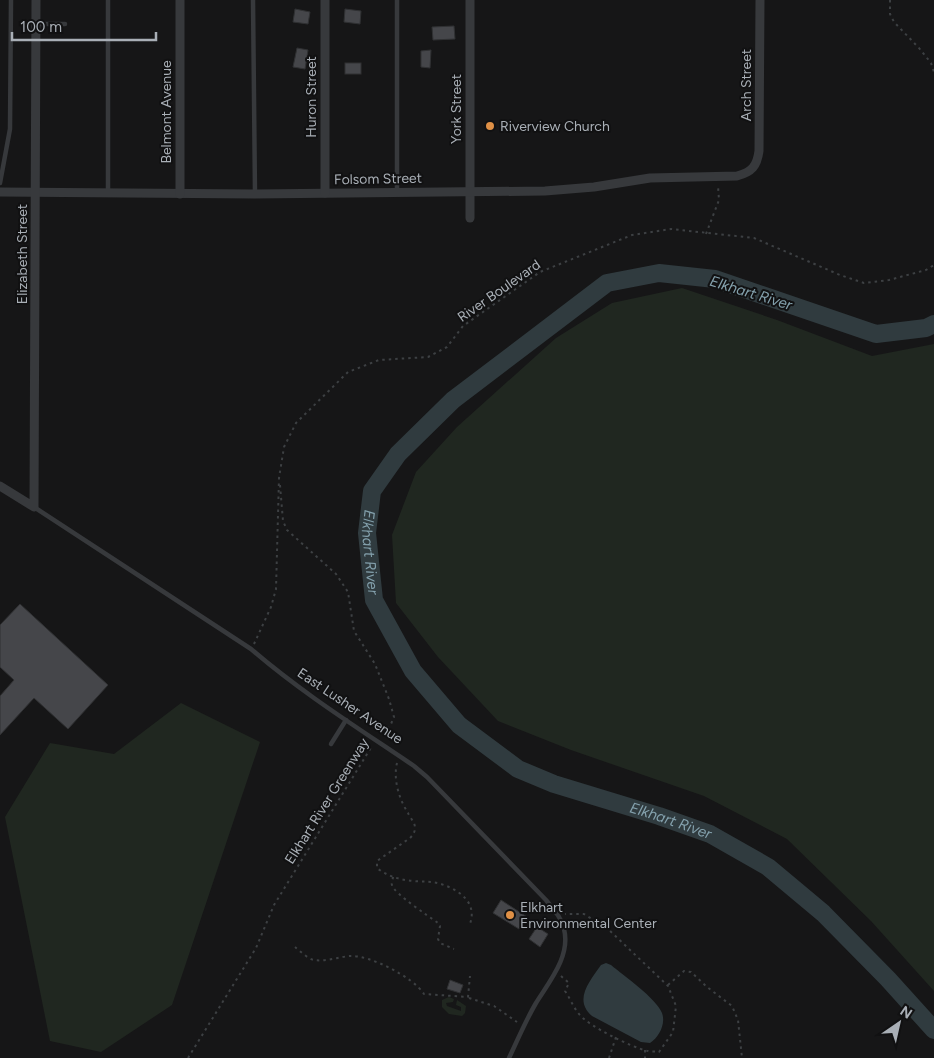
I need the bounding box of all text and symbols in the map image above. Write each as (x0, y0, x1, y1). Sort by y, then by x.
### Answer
scale bar (12, 10, 156, 42)
text: 100 m (20, 18, 62, 36)
street label: Arch Street (738, 49, 755, 121)
street label: Huron Street (303, 56, 320, 138)
street label: Belmont Avenue (158, 60, 175, 164)
street label: York Street (448, 74, 465, 144)
place label: Riverview Church (500, 118, 610, 135)
marker: Riverview Church (484, 120, 496, 132)
street label: Folsom Street (334, 170, 422, 188)
street label: Elizabeth Street (14, 204, 31, 304)
street label: River Boulevard (454, 256, 544, 326)
water label: Elkhart River (708, 272, 795, 314)
water label: Elkhart River (358, 509, 382, 596)
street label: East Lusher Avenue (294, 664, 406, 748)
street label: Elkhart River Greenway (281, 734, 373, 867)
water label: Elkhart River (628, 799, 715, 843)
place label: Elkhart Environmental Center (520, 899, 657, 932)
marker: Elkhart Environmental Center (504, 909, 516, 921)
north arrow (874, 998, 924, 1048)
text: N (897, 1003, 915, 1023)

